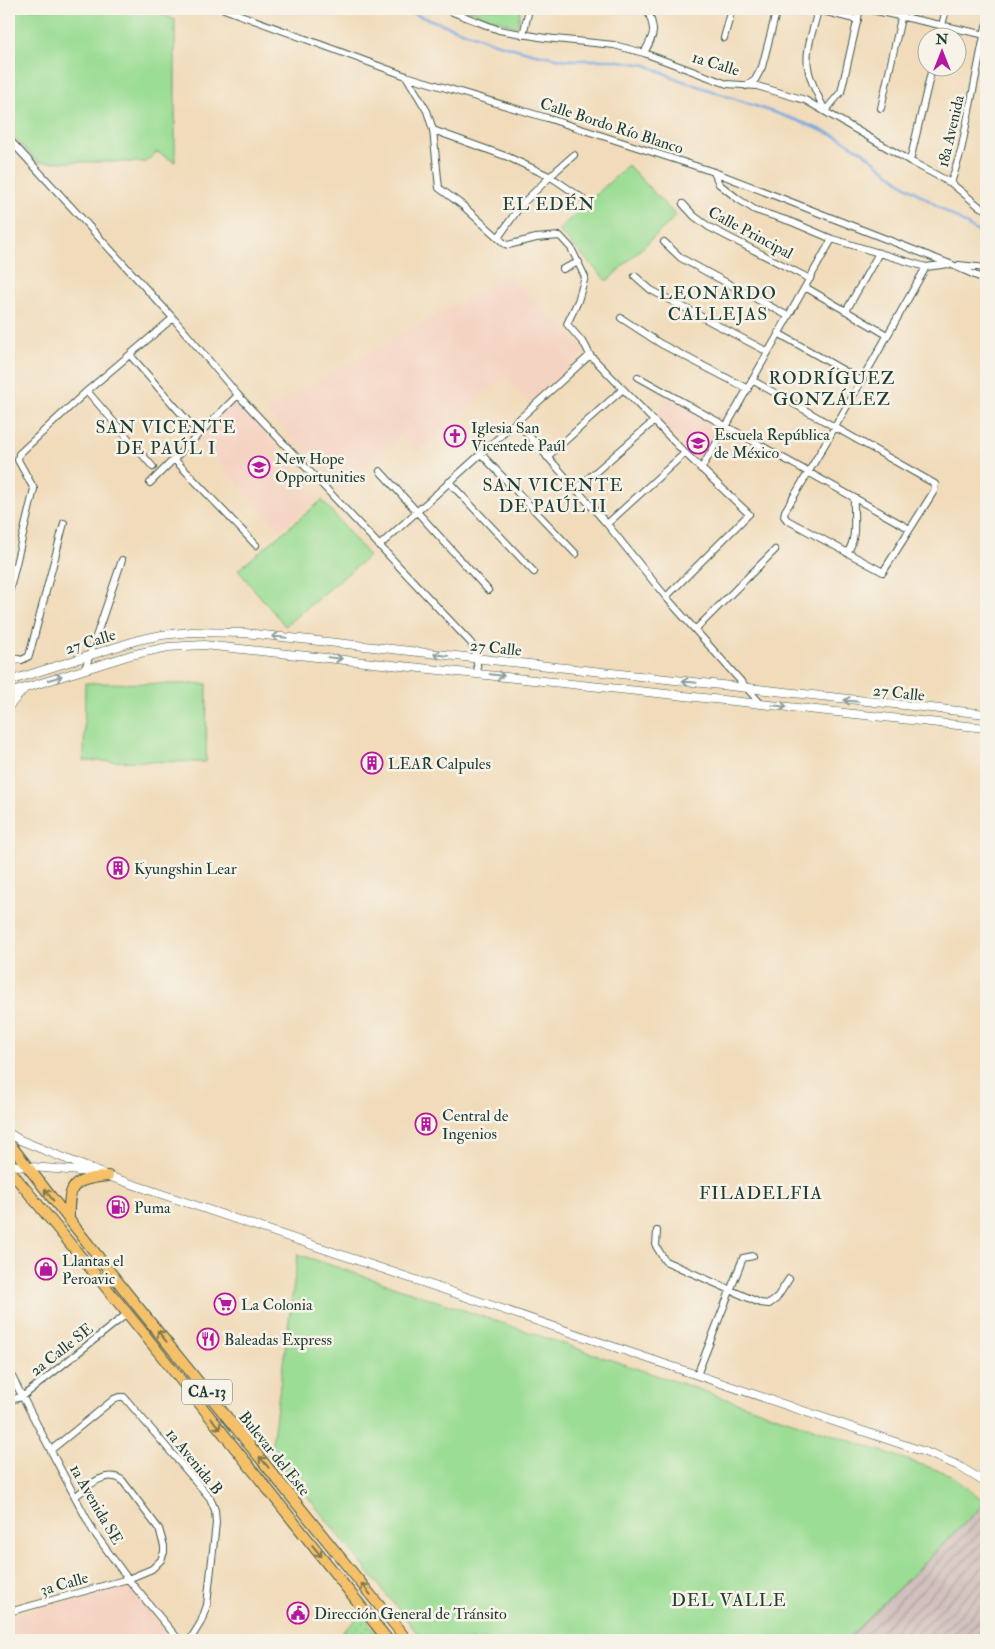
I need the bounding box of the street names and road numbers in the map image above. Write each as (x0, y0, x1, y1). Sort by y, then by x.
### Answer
street label: 1a Calle (689, 47, 742, 81)
street label: Calle Bordo Río Blanco (538, 93, 686, 159)
street label: 18a Avenida (933, 93, 969, 169)
street label: Calle Principal (704, 202, 797, 265)
street label: 27 Calle (63, 625, 118, 659)
street label: 27 Calle (469, 635, 523, 661)
street label: 27 Calle (872, 680, 926, 706)
street label: 2a Calle SE (26, 1319, 97, 1381)
road number: CA-13 (182, 1380, 232, 1404)
street label: Bulevar del Este (234, 1407, 315, 1500)
street label: 1a Avenida B (161, 1424, 227, 1499)
street label: 1a Avenida SE (65, 1461, 127, 1548)
street label: 3a Calle (38, 1567, 91, 1600)

